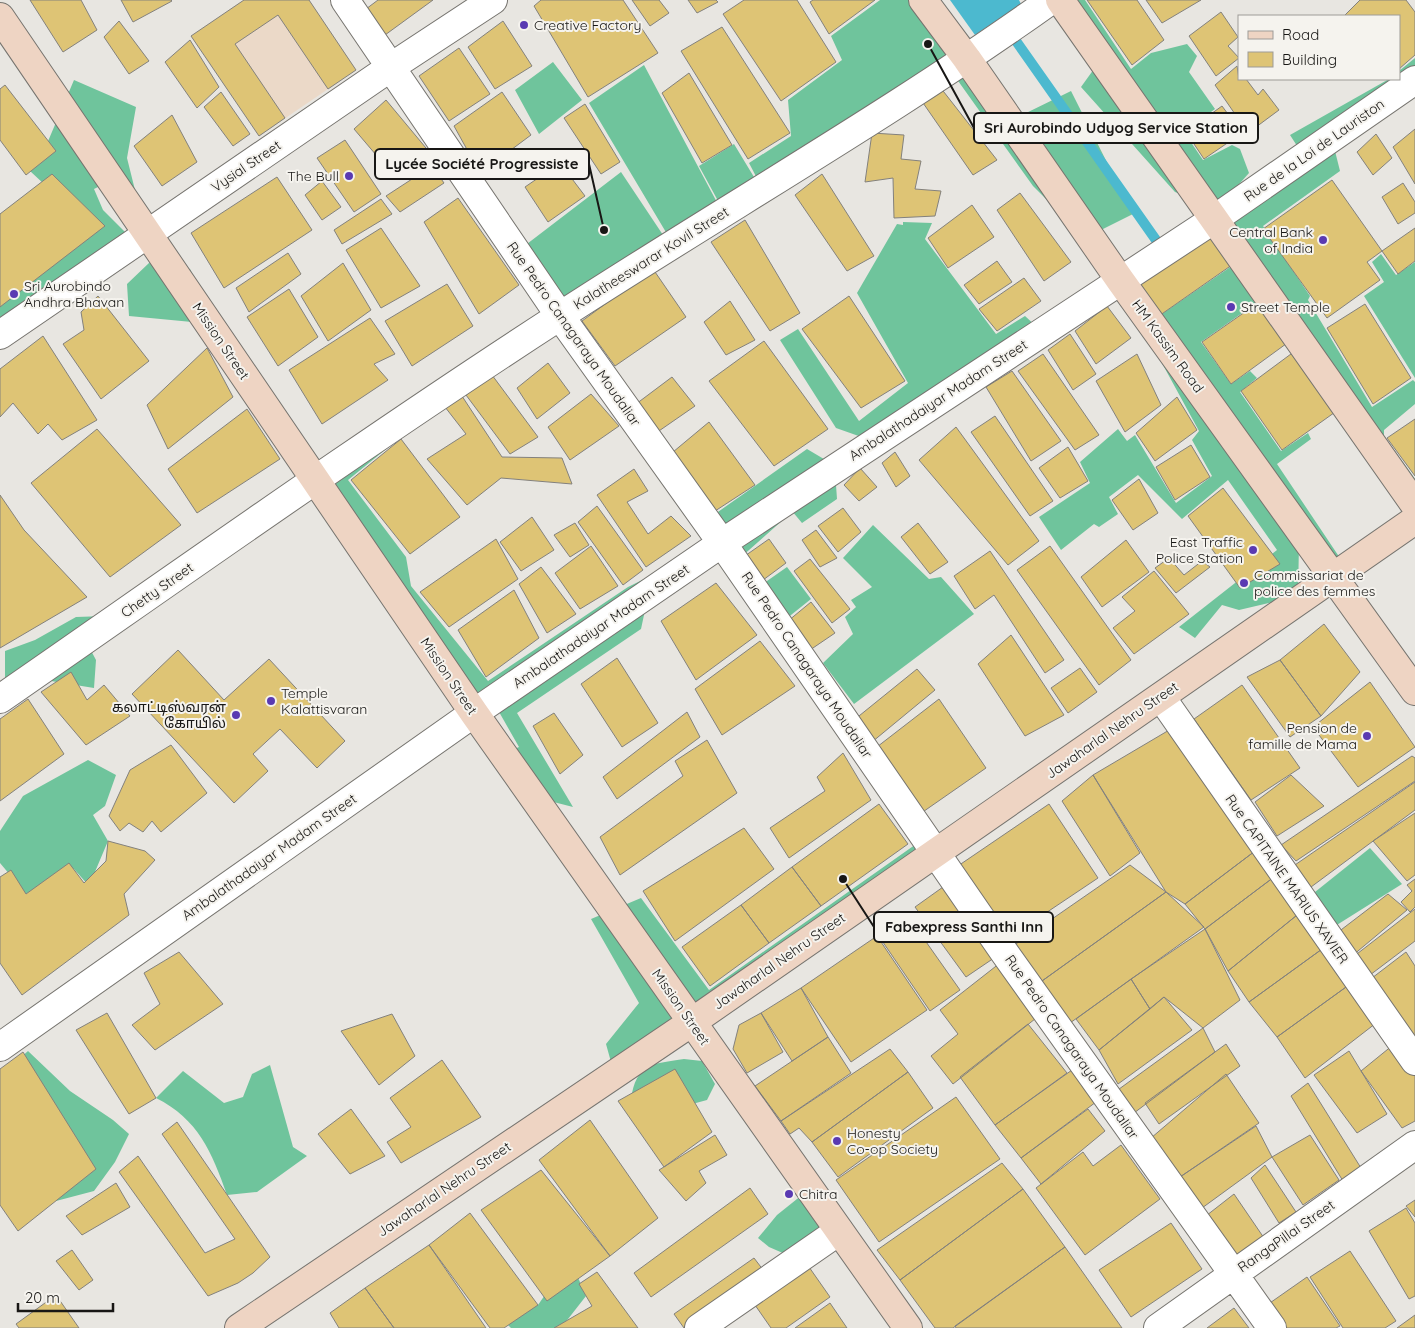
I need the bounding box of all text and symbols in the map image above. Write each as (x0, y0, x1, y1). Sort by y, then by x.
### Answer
legend (1238, 15, 1400, 80)
place label: Creative Factory (534, 16, 641, 34)
marker: Creative Factory (518, 19, 530, 31)
text: Road (1282, 25, 1319, 44)
text: Building (1282, 50, 1337, 69)
street label: Rue de la Loi de Lauriston (1240, 95, 1388, 205)
callout: Sri Aurobindo Udyog Service Station (974, 113, 1258, 143)
text: Sri Aurobindo Udyog Service Station (984, 118, 1248, 137)
street label: Vysial Street (208, 136, 285, 196)
callout: Lycée Société Progressiste (375, 149, 589, 179)
text: Lycée Société Progressiste (385, 154, 579, 173)
place label: The Bull (287, 167, 339, 185)
marker: The Bull (343, 170, 355, 182)
street label: Kalatheeswarar Kovil Street (570, 203, 732, 313)
place label: Central Bank of India (1229, 223, 1313, 257)
marker: Central Bank of India (1317, 234, 1329, 246)
street label: Rue Pedro Canagaraya Moudaliar (503, 238, 645, 430)
place label: Sri Aurobindo Andhra Bhavan (24, 277, 124, 311)
marker: Sri Aurobindo Andhra Bhavan (8, 288, 20, 300)
street label: HM Kassim Road (1128, 296, 1208, 396)
place label: Street Temple (1241, 298, 1330, 316)
street label: Mission Street (189, 299, 254, 383)
marker: Street Temple (1225, 301, 1237, 313)
street label: Ambalathadaiyar Madam Street (845, 335, 1031, 465)
place label: East Traffic Police Station (1156, 533, 1243, 567)
marker: East Traffic Police Station (1247, 544, 1259, 556)
street label: Chetty Street (117, 558, 197, 622)
street label: Ambalathadaiyar Madam Street (509, 560, 693, 692)
place label: Commissariat de police des femmes (1254, 566, 1375, 600)
street label: Rue Pedro Canagaraya Moudaliar (738, 568, 877, 762)
marker: Commissariat de police des femmes (1238, 577, 1250, 589)
street label: Mission Street (417, 634, 482, 718)
street label: Jawaharlal Nehru Street (1042, 677, 1182, 783)
place label: Temple Kalattisvaran (281, 684, 367, 718)
marker: Temple Kalattisvaran (265, 695, 277, 707)
place label: கலாட்டிஸ்வரன் கோயில் (112, 698, 227, 732)
marker: கலாட்டிஸ்வரன் கோயில் (230, 709, 242, 721)
place label: Pension de famille de Mama (1248, 719, 1357, 753)
marker: Pension de famille de Mama (1361, 730, 1373, 742)
street label: Ambalathadaiyar Madam Street (178, 789, 360, 924)
street label: Rue CAPITAINE MARIUS XAVIER (1221, 791, 1353, 967)
street label: Jawaharlal Nehru Street (709, 908, 849, 1014)
callout: Fabexpress Santhi Inn (874, 912, 1053, 942)
text: Fabexpress Santhi Inn (885, 917, 1043, 936)
street label: Rue Pedro Canagaraya Moudaliar (1001, 951, 1143, 1143)
street label: Mission Street (648, 965, 714, 1049)
place label: Honesty Co-op Society (847, 1124, 938, 1158)
marker: Honesty Co-op Society (831, 1135, 843, 1147)
street label: Jawaharlal Nehru Street (374, 1137, 515, 1241)
place label: Chitra (799, 1185, 838, 1203)
marker: Chitra (783, 1188, 795, 1200)
street label: RangaPillai Street (1234, 1196, 1338, 1276)
scale bar (18, 1280, 112, 1312)
text: 20 m (25, 1288, 60, 1307)

